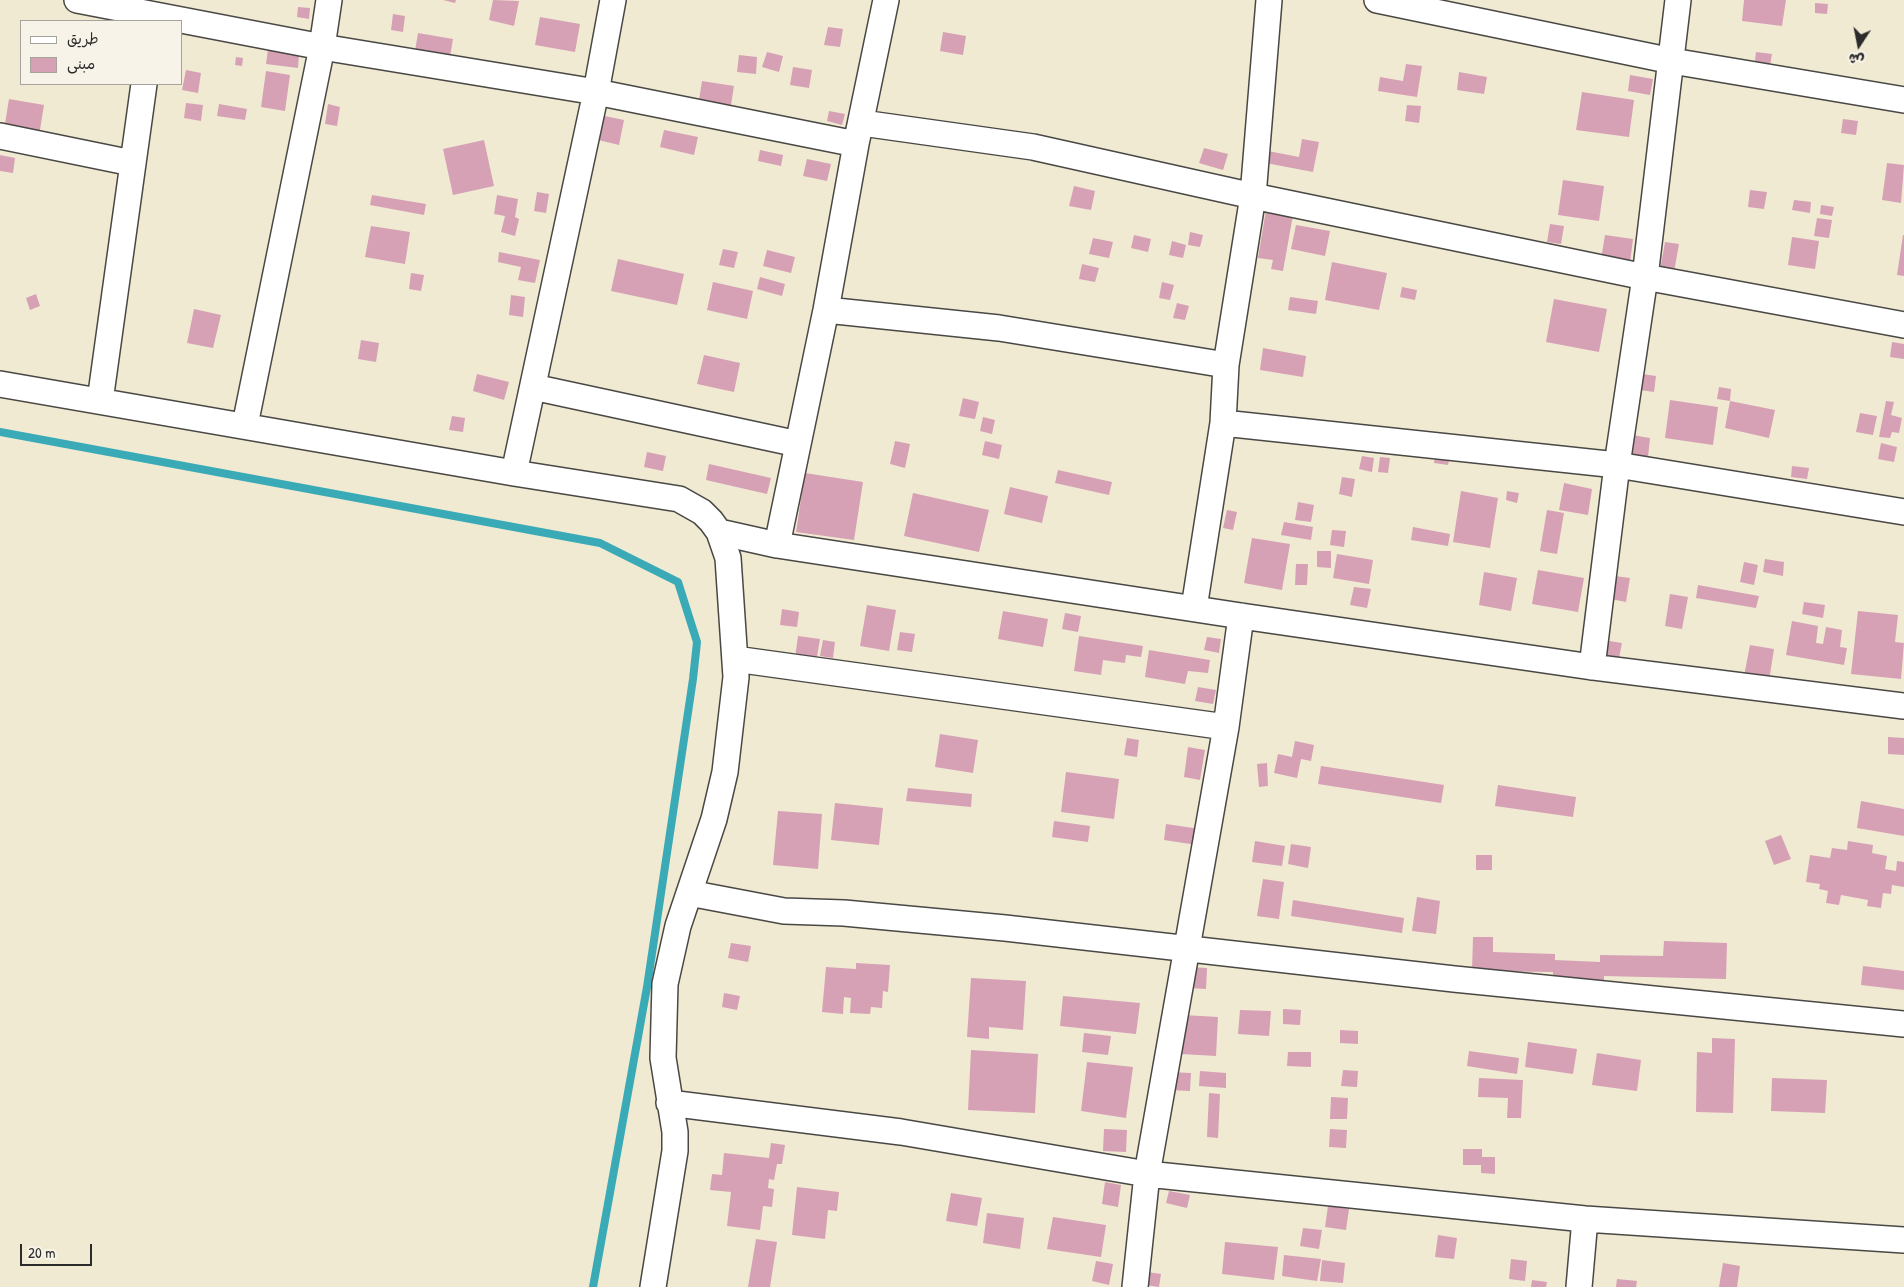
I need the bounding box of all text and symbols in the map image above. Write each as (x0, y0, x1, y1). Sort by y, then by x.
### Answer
legend (20, 20, 182, 85)
north arrow (1834, 20, 1884, 70)
text: طريق (67, 28, 99, 49)
text: ش (1847, 49, 1865, 71)
text: مبنى (67, 53, 95, 74)
scale bar (22, 1234, 95, 1266)
text: 20 m (28, 1242, 55, 1263)

